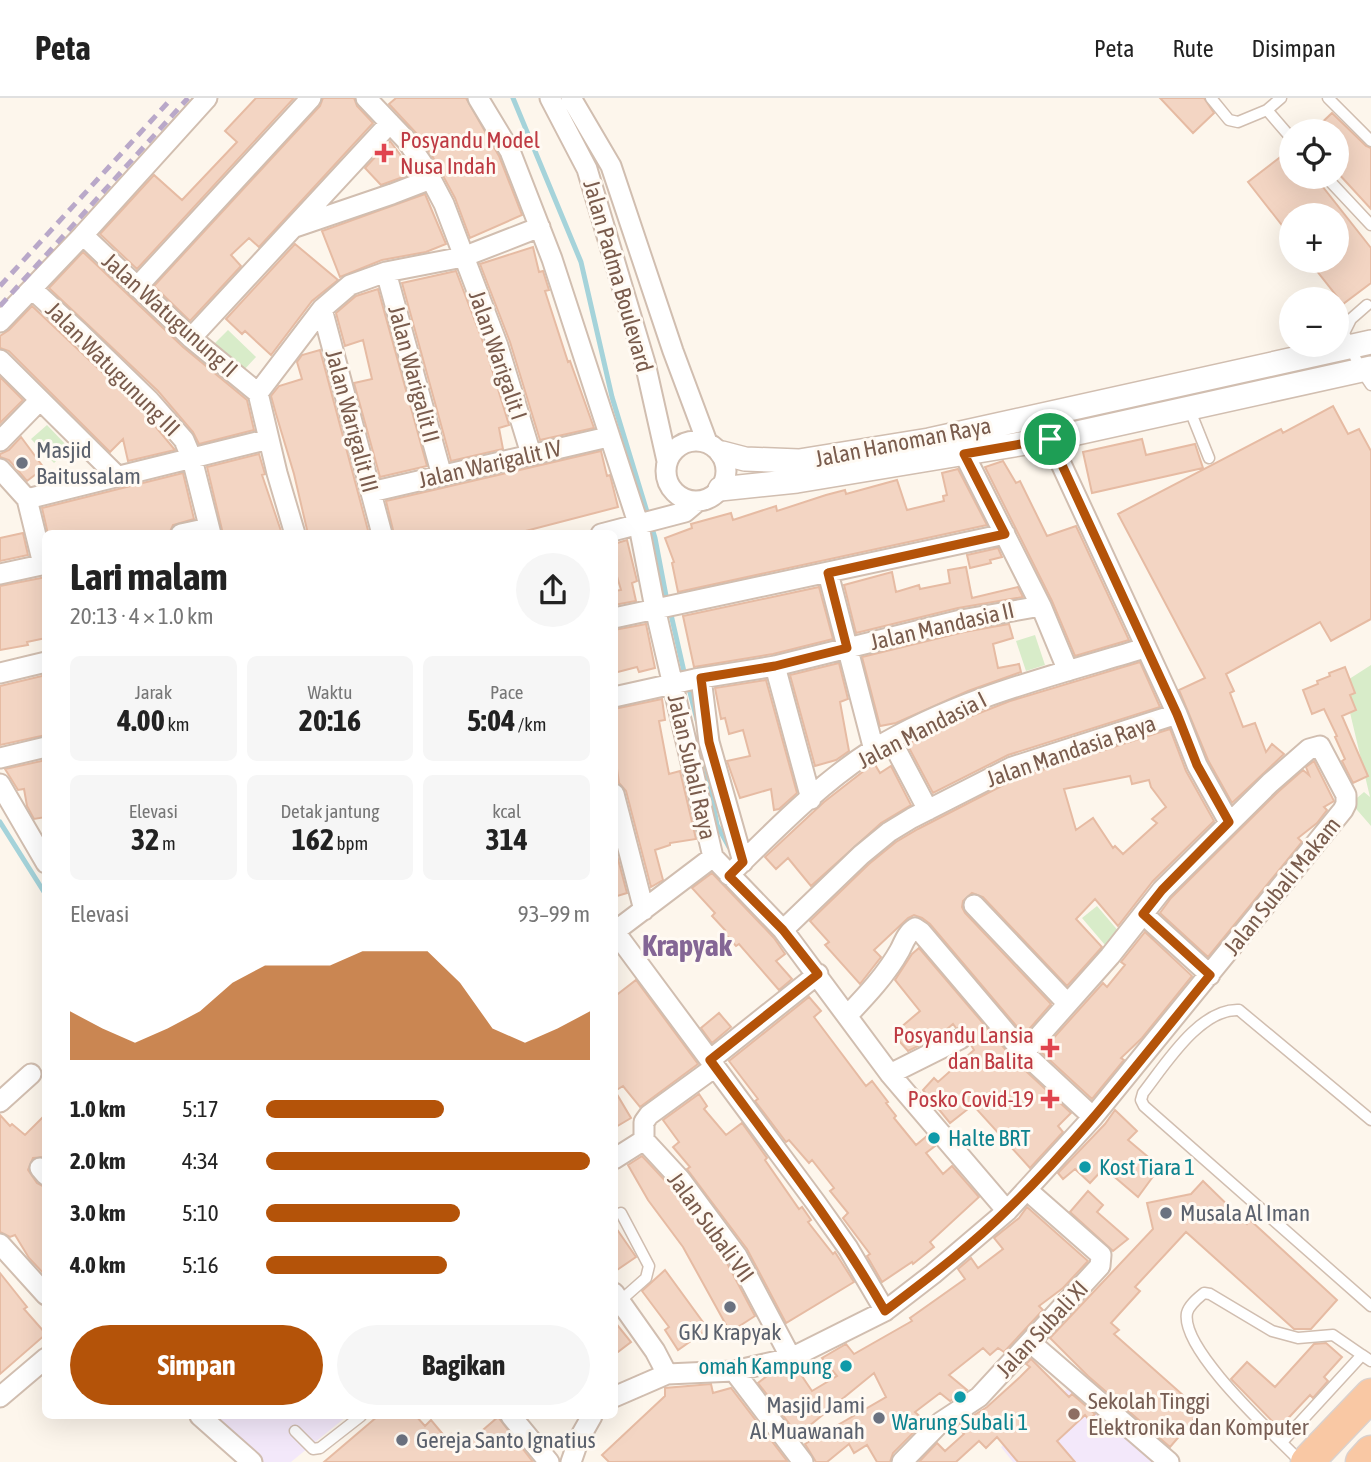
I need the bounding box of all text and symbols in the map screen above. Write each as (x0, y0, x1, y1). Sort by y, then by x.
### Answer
text: Peta (35, 29, 91, 67)
text: Peta (1094, 35, 1134, 62)
text: Rute (1172, 35, 1214, 62)
text: Disimpan (1252, 35, 1336, 62)
map controls (1279, 119, 1349, 357)
button: locate (1279, 119, 1349, 189)
place label: Posyandu Model Nusa Indah (400, 127, 540, 179)
marker: Posyandu Model Nusa Indah (374, 143, 394, 163)
street label: Jalan Padma Boulevard (578, 177, 658, 375)
button: + (1279, 203, 1349, 273)
street label: Jalan Watugunung II (97, 248, 243, 382)
street label: Jalan Warigalit I (464, 287, 532, 423)
button: − (1279, 287, 1349, 357)
street label: Jalan Watugunung III (41, 297, 185, 441)
street label: Jalan Warigalit II (383, 303, 445, 445)
street label: Jalan Warigalit III (320, 347, 384, 495)
pin (1020, 409, 1080, 469)
street label: Jalan Hanoman Raya (813, 412, 993, 472)
icon: arrive (1031, 420, 1069, 458)
street label: Jalan Warigalit IV (416, 435, 565, 493)
place label: Masjid Baitussalam (36, 437, 141, 489)
marker: Masjid Baitussalam (14, 455, 30, 471)
button: share (516, 553, 590, 627)
text: Lari malam (70, 555, 228, 598)
street label: Jalan Mandasia II (867, 597, 1017, 655)
text: 20:13 · 4 × 1.0 km (70, 603, 214, 629)
text: Jarak (135, 681, 172, 703)
text: Waktu (307, 681, 353, 703)
text: Pace (490, 681, 523, 703)
street label: Jalan Mandasia I (853, 686, 991, 774)
street label: Jalan Subali Raya (663, 692, 721, 842)
text: 4.00 (117, 703, 165, 737)
text: 20:16 (299, 703, 361, 737)
text: 5:04 (467, 703, 515, 737)
street label: Jalan Mandasia Raya (983, 710, 1159, 792)
text: km (165, 713, 189, 735)
text: /km (515, 713, 546, 735)
text: Elevasi (129, 800, 178, 822)
text: Detak jantung (280, 800, 379, 822)
text: kcal (492, 800, 521, 822)
street label: Jalan Subali Makam (1219, 812, 1345, 960)
text: 32 (131, 822, 159, 856)
text: 162 (292, 822, 334, 856)
text: 314 (486, 822, 528, 856)
text: m (159, 832, 176, 854)
text: bpm (334, 832, 368, 854)
text: Elevasi (70, 901, 129, 927)
text: 93–99 m (518, 901, 590, 927)
district label: Krapyak (642, 928, 733, 962)
place label: Posyandu Lansia dan Balita (893, 1022, 1034, 1074)
marker: Posyandu Lansia dan Balita (1040, 1038, 1060, 1058)
place label: Posko Covid-19 (908, 1086, 1034, 1112)
marker: Posko Covid-19 (1040, 1089, 1060, 1109)
text: 1.0 km (70, 1096, 126, 1122)
text: 5:17 (182, 1096, 219, 1122)
place label: Halte BRT (948, 1125, 1031, 1151)
marker: Halte BRT (926, 1130, 942, 1146)
text: 2.0 km (70, 1148, 126, 1174)
text: 4:34 (182, 1148, 219, 1174)
place label: Kost Tiara 1 (1099, 1154, 1195, 1180)
marker: Kost Tiara 1 (1077, 1159, 1093, 1175)
street label: Jalan Subali VII (663, 1167, 759, 1287)
text: 3.0 km (70, 1200, 126, 1226)
text: 5:10 (182, 1200, 219, 1226)
place label: Musala Al Iman (1180, 1200, 1310, 1226)
marker: Musala Al Iman (1158, 1205, 1174, 1221)
text: 4.0 km (70, 1252, 126, 1278)
text: 5:16 (182, 1252, 219, 1278)
street label: Jalan Subali XI (991, 1275, 1093, 1383)
marker: GKJ Krapyak (722, 1299, 738, 1315)
place label: GKJ Krapyak (679, 1319, 782, 1345)
button: Simpan (70, 1325, 323, 1405)
button: Bagikan (337, 1325, 590, 1405)
place label: omah Kampung (699, 1353, 832, 1379)
marker: omah Kampung (838, 1358, 854, 1374)
place label: Sekolah Tinggi Elektronika dan Komputer (1088, 1388, 1310, 1440)
marker: Warung Subali 1 (952, 1389, 968, 1405)
place label: Masjid Jami Al Muawanah (750, 1392, 865, 1444)
marker: Sekolah Tinggi Elektronika dan Komputer (1066, 1406, 1082, 1422)
place label: Warung Subali 1 (892, 1409, 1028, 1435)
marker: Masjid Jami Al Muawanah (871, 1410, 887, 1426)
place label: Gereja Santo Ignatius (416, 1427, 596, 1453)
marker: Gereja Santo Ignatius (394, 1432, 410, 1448)

